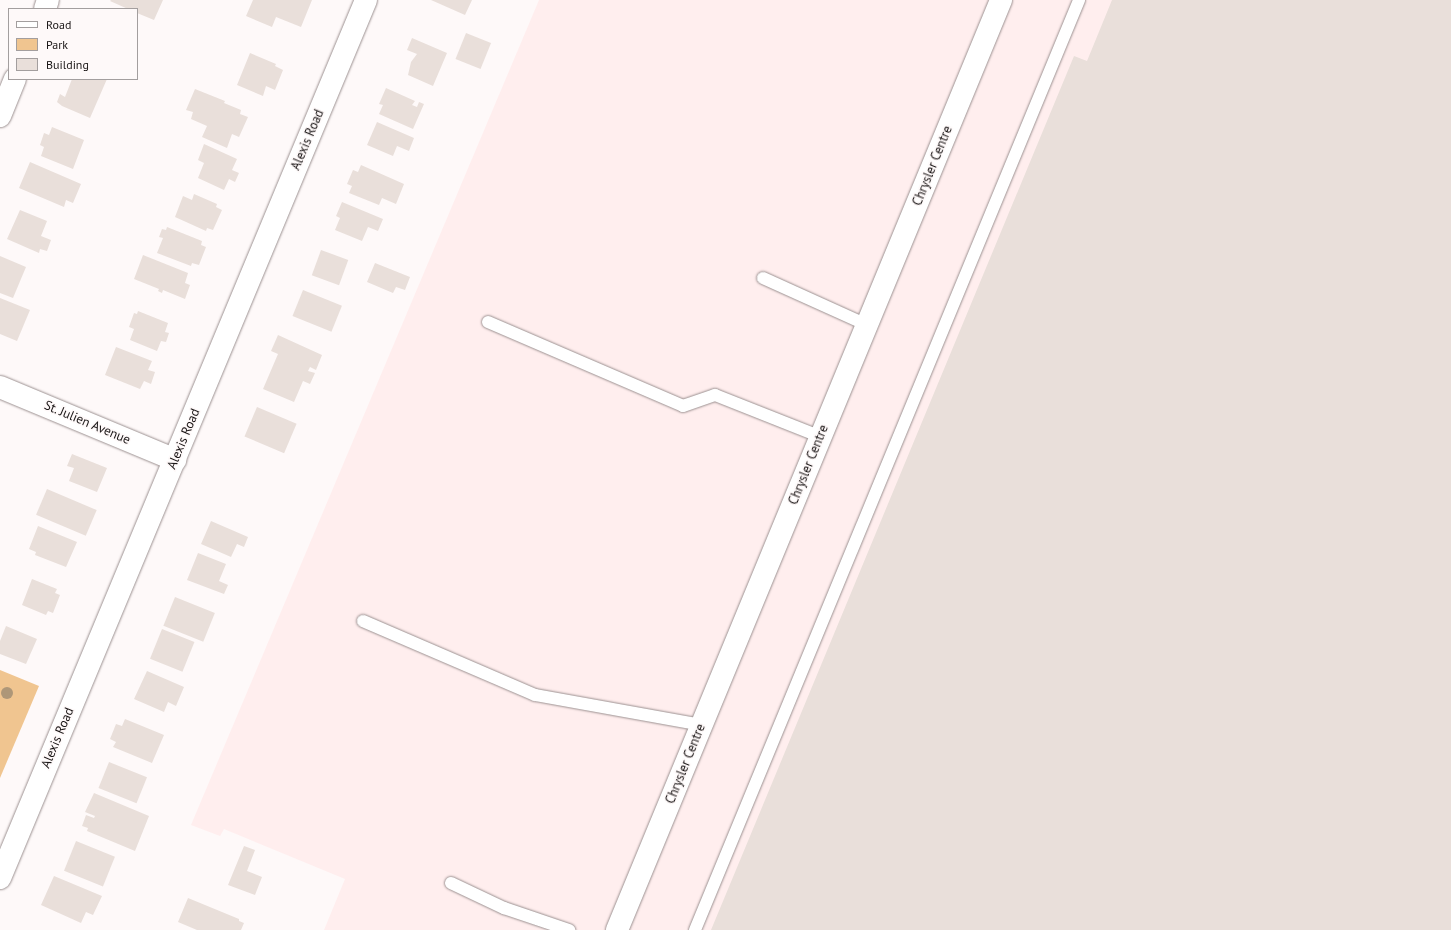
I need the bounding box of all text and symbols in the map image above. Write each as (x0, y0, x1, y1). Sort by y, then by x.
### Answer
legend (8, 8, 138, 80)
text: Road (46, 17, 71, 32)
text: Park (46, 37, 68, 52)
text: Building (46, 57, 89, 72)
street label: Alexis Road (288, 107, 328, 173)
street label: Chrysler Centre (910, 124, 956, 208)
street label: St. Julien Avenue (41, 398, 133, 448)
street label: Alexis Road (164, 406, 204, 472)
street label: Chrysler Centre (786, 423, 832, 507)
street label: Alexis Road (38, 705, 78, 771)
street label: Chrysler Centre (663, 722, 709, 806)

